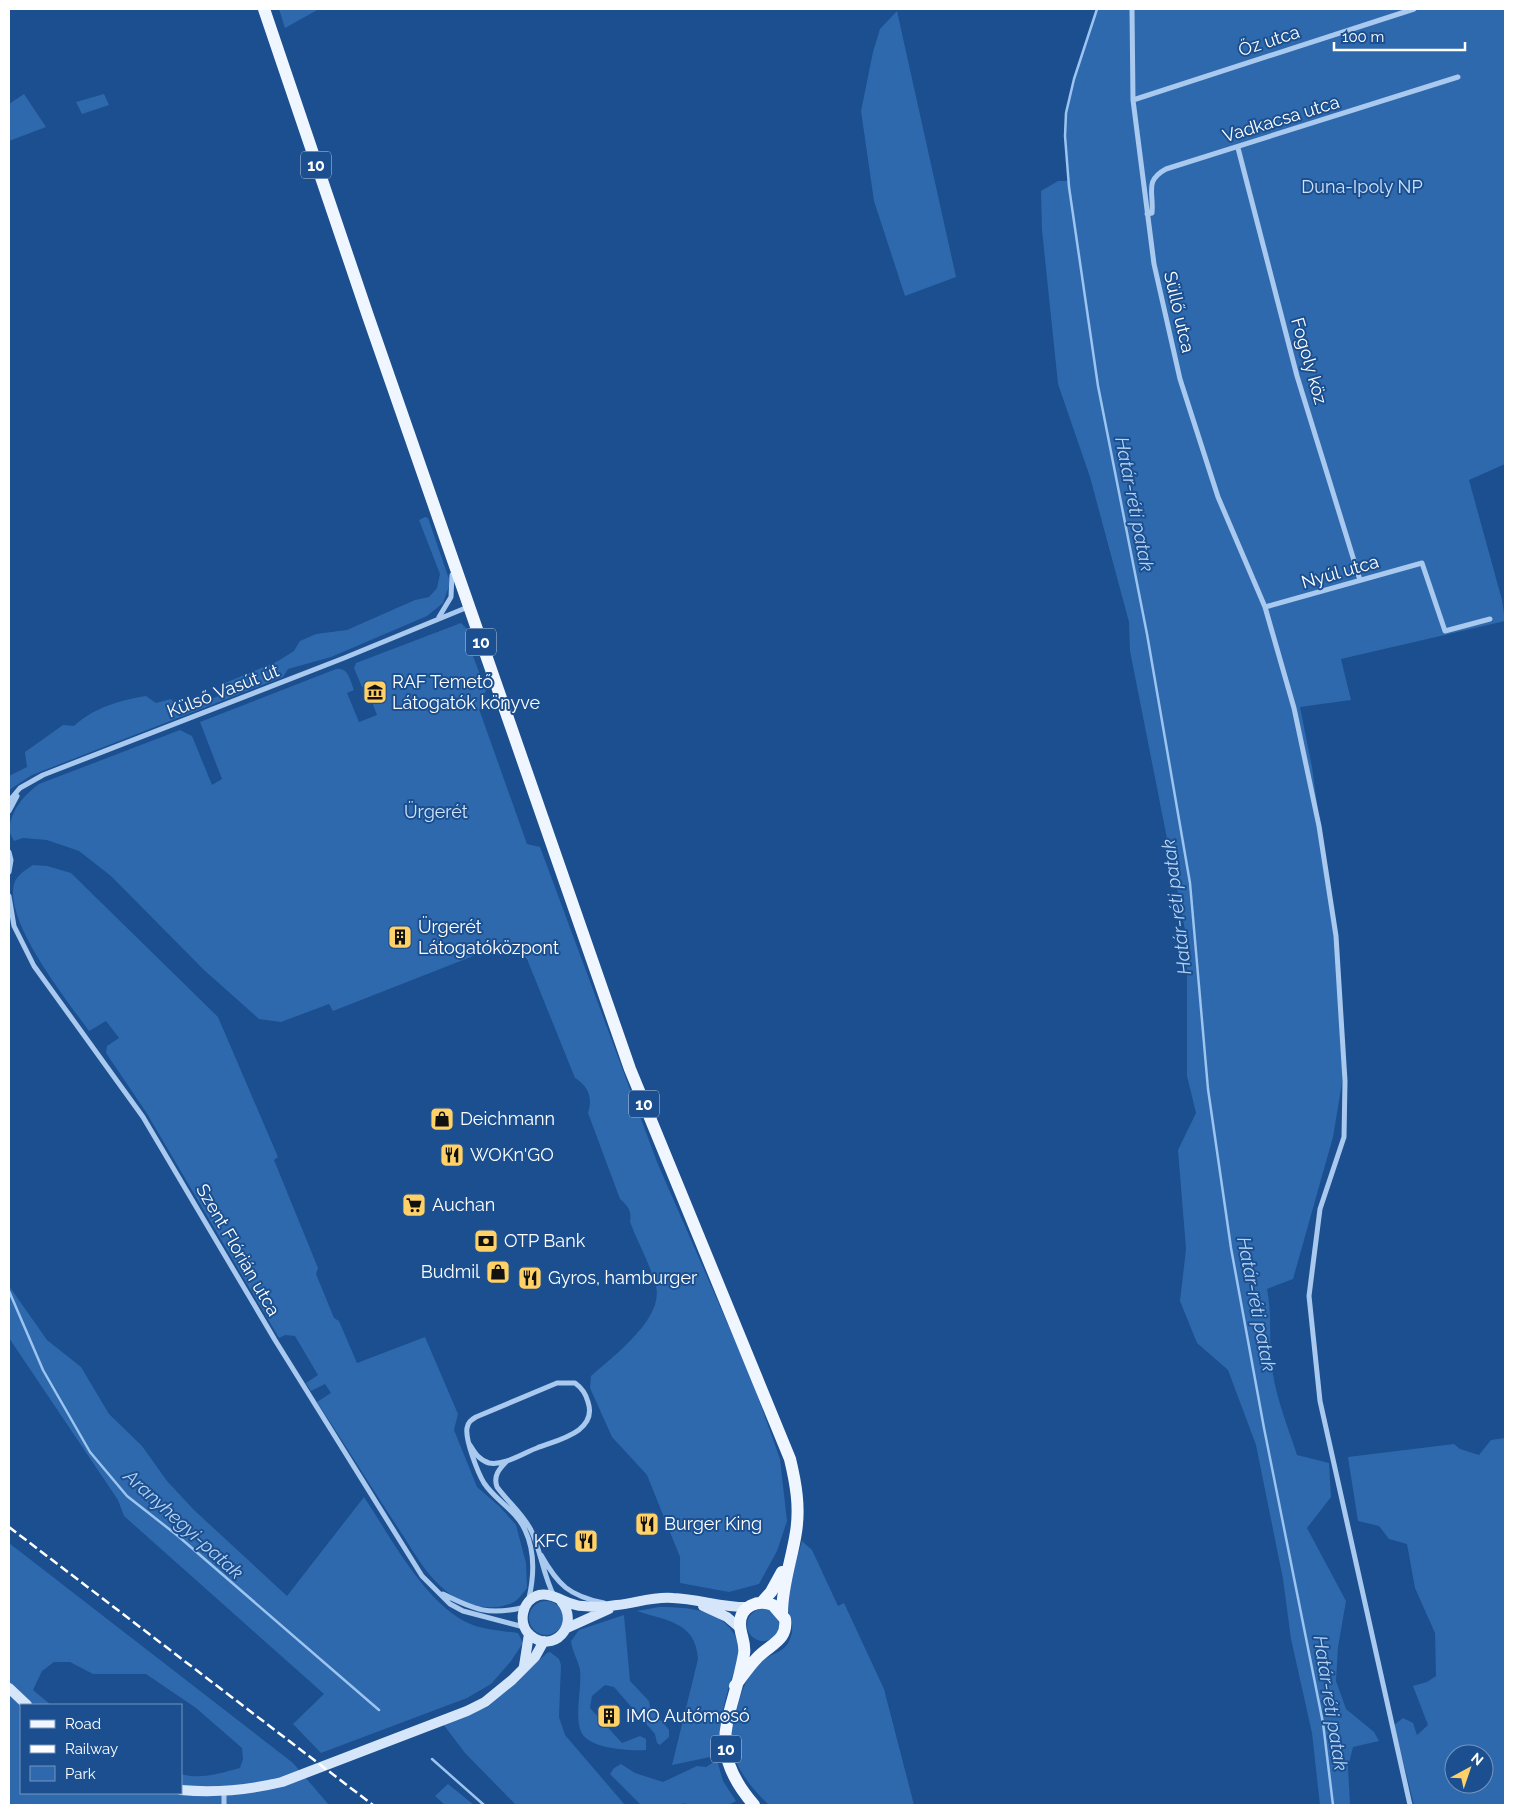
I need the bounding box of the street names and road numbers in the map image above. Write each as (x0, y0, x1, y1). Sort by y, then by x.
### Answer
street label: Őz utca (1235, 20, 1302, 60)
street label: Vadkacsa utca (1220, 91, 1342, 146)
road number: 10 (301, 152, 331, 178)
street label: Süllő utca (1160, 269, 1199, 355)
street label: Fogoly köz (1287, 315, 1332, 407)
street label: Nyúl utca (1299, 550, 1381, 593)
road number: 10 (466, 628, 496, 656)
street label: Külső Vasút út (164, 660, 282, 721)
road number: 10 (629, 1090, 659, 1118)
street label: Szent Flórián utca (192, 1180, 285, 1319)
road number: 10 (711, 1736, 741, 1762)

